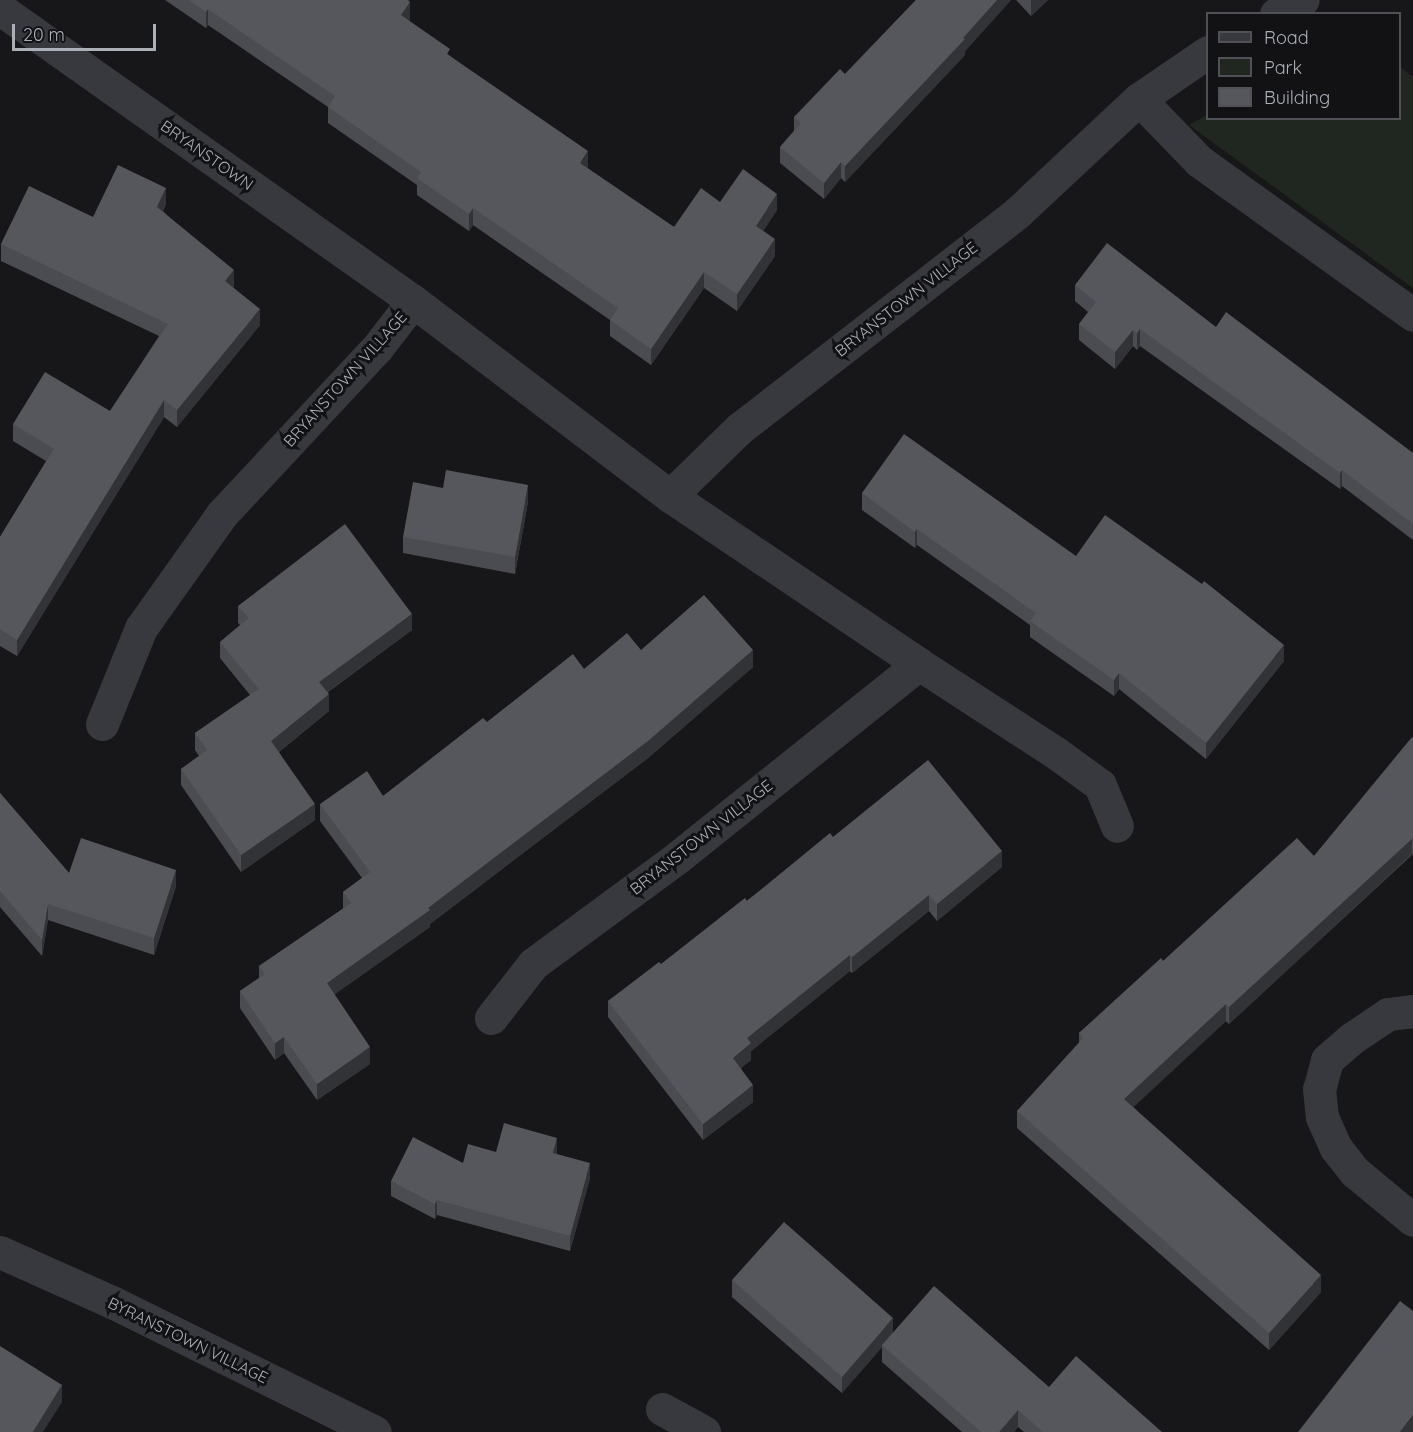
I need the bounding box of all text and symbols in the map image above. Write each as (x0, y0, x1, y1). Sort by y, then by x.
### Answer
scale bar (15, 12, 159, 50)
legend (1206, 12, 1401, 120)
text: 20 m (23, 23, 65, 46)
text: Road (1264, 26, 1309, 49)
text: Park (1264, 56, 1302, 79)
text: Building (1264, 86, 1330, 109)
street label: BRYANSTOWN (157, 116, 257, 194)
street label: BRYANSTOWN VILLAGE (831, 238, 981, 360)
street label: BRYANSTOWN VILLAGE (279, 307, 411, 451)
street label: BRYANSTOWN VILLAGE (626, 776, 776, 898)
street label: BYRANSTOWN VILLAGE (105, 1293, 271, 1387)

